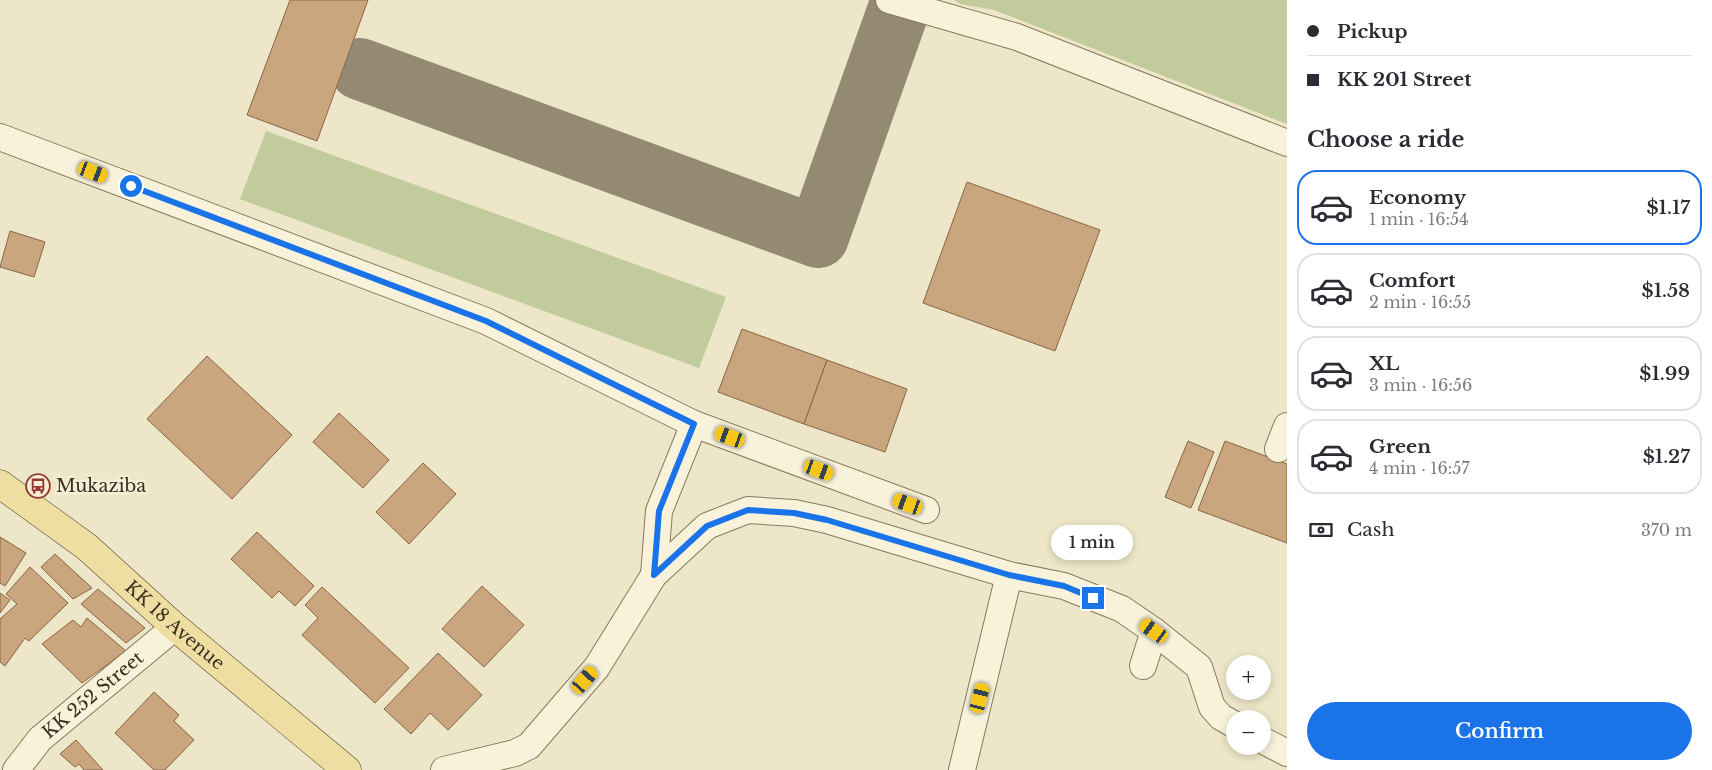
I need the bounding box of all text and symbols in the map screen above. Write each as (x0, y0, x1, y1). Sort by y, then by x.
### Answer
text: Pickup (1337, 20, 1408, 43)
text: KK 201 Street (1337, 68, 1471, 91)
text: Choose a ride (1307, 126, 1464, 153)
car (76, 160, 109, 184)
route start (120, 175, 142, 197)
icon: car (1309, 185, 1354, 230)
text: Economy (1369, 186, 1466, 209)
text: $1.17 (1647, 196, 1690, 219)
text: 1 min · 16:54 (1369, 209, 1469, 229)
icon: car (1309, 268, 1354, 313)
text: Comfort (1369, 269, 1456, 292)
text: $1.58 (1642, 279, 1690, 302)
text: 2 min · 16:55 (1369, 292, 1471, 312)
icon: car (1309, 351, 1354, 396)
text: XL (1369, 352, 1399, 375)
text: $1.99 (1639, 362, 1690, 385)
text: 3 min · 16:56 (1369, 375, 1472, 395)
car (713, 425, 746, 449)
icon: car (1309, 434, 1354, 479)
text: Green (1369, 435, 1431, 458)
text: $1.27 (1643, 445, 1690, 468)
car (802, 458, 835, 482)
text: 4 min · 16:57 (1369, 458, 1469, 478)
bus stop icon: Mukaziba (25, 473, 51, 499)
place label: Mukaziba (56, 475, 146, 497)
car (891, 492, 924, 516)
icon: cash (1307, 516, 1335, 544)
text: Cash (1347, 518, 1394, 541)
text: 370 m (1641, 520, 1692, 540)
callout: 1 min (1052, 526, 1134, 560)
text: 1 min (1069, 532, 1115, 552)
street label: KK 18 Avenue (120, 576, 229, 674)
route end (1082, 587, 1104, 609)
car (1137, 616, 1170, 646)
street label: KK 252 Street (38, 647, 148, 743)
map controls (1226, 655, 1271, 755)
button: + (1226, 655, 1271, 700)
car (569, 664, 600, 696)
car (969, 682, 990, 714)
button: Confirm (1307, 702, 1692, 760)
button: − (1226, 710, 1271, 755)

